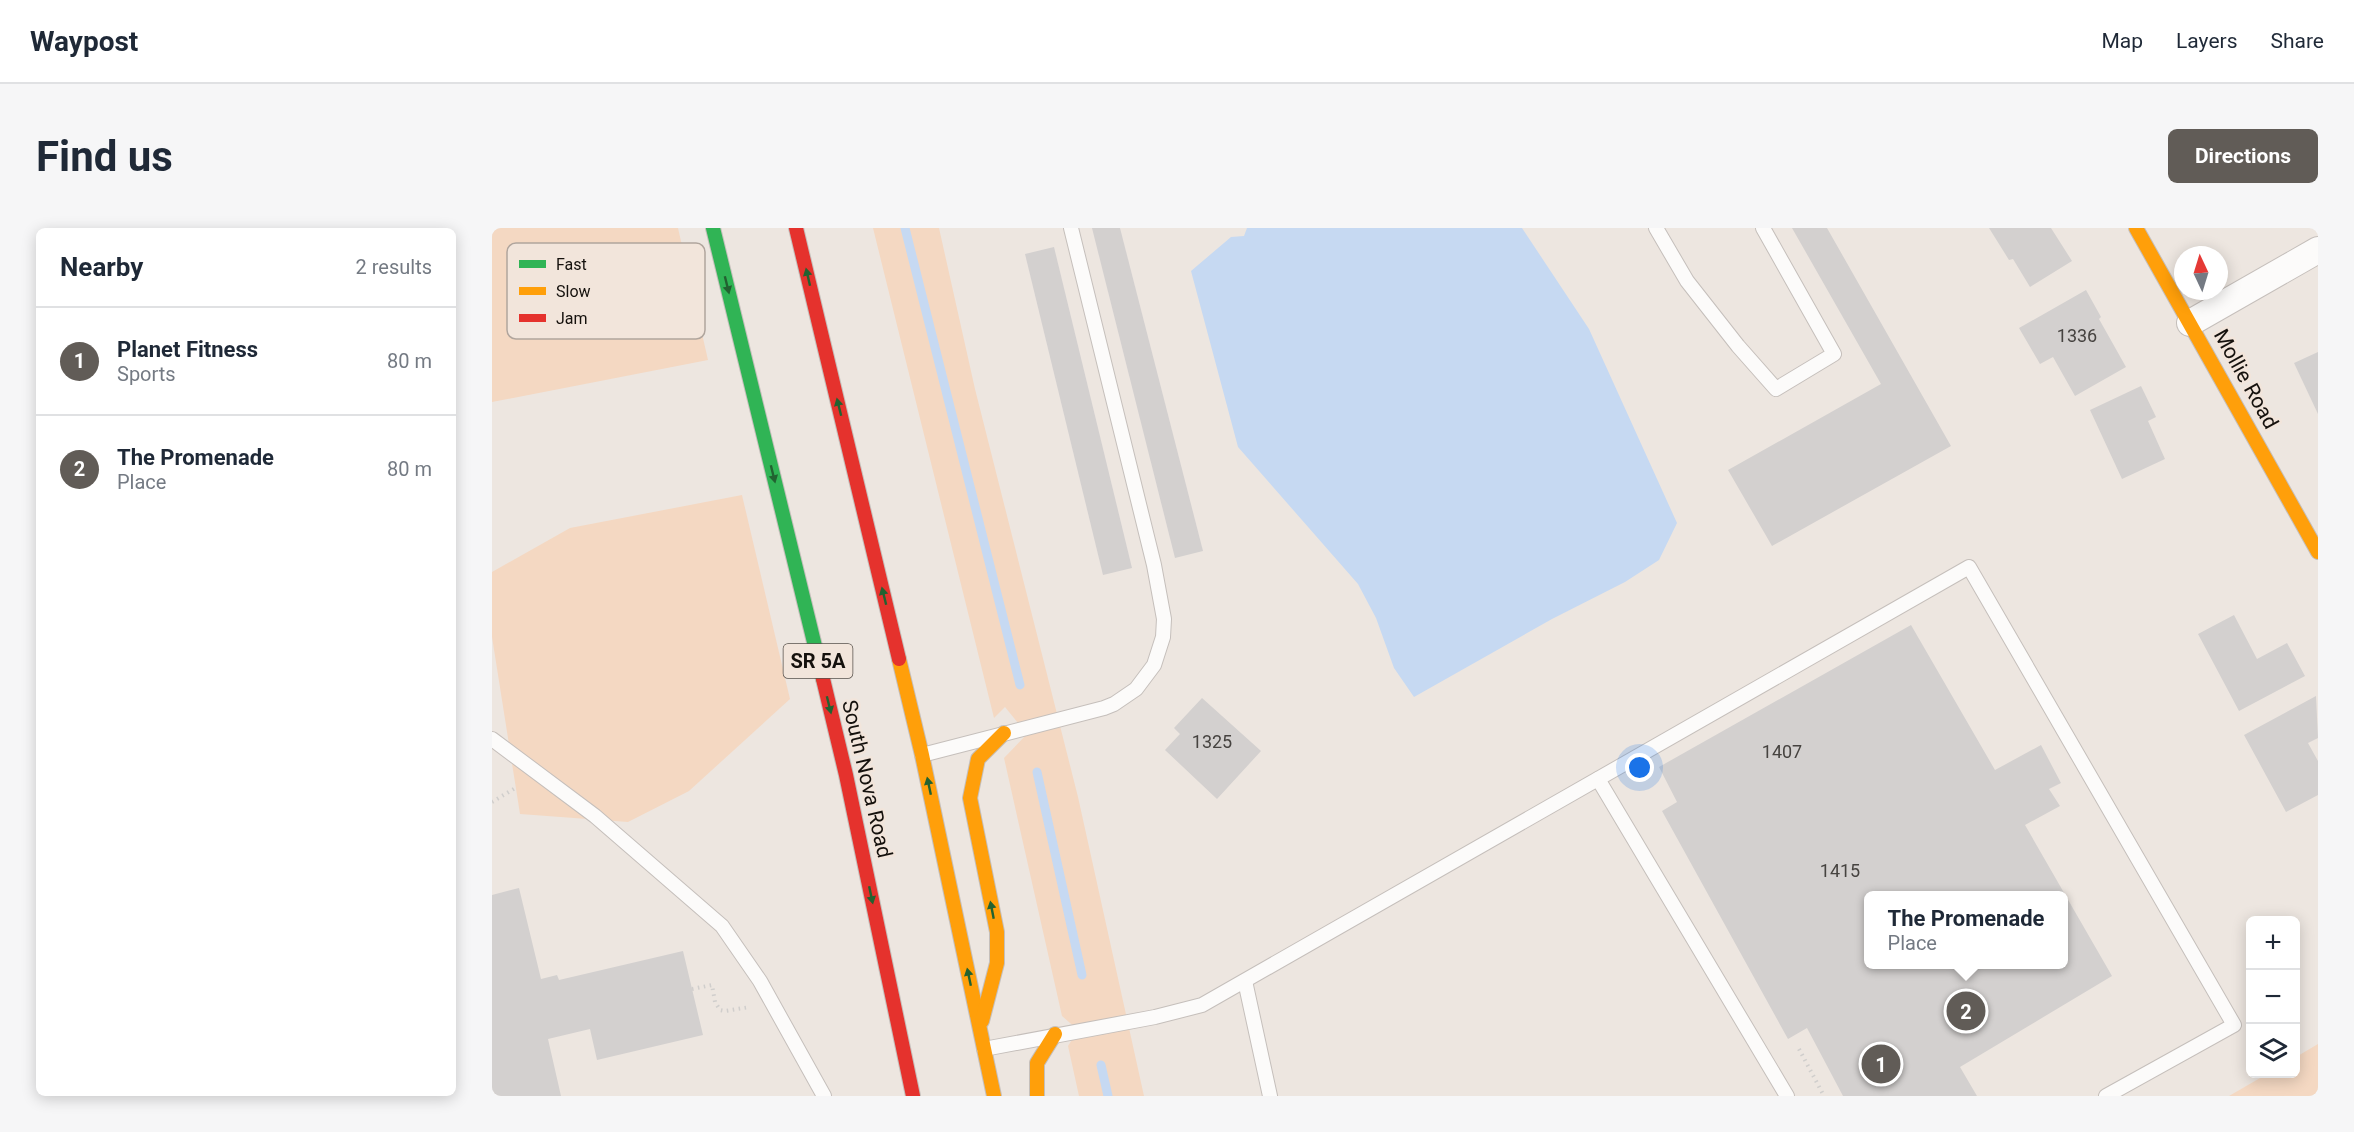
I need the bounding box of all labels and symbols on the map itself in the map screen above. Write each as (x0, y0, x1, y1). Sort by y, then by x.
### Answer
legend (507, 243, 705, 339)
north arrow (2174, 246, 2228, 300)
text: Fast (556, 255, 587, 274)
one-way arrow (802, 268, 812, 286)
one-way arrow (722, 276, 732, 294)
text: Slow (556, 282, 591, 301)
text: Jam (556, 309, 588, 328)
house number: 1336 (2057, 325, 2097, 346)
street label: Mollie Road (2209, 325, 2283, 433)
one-way arrow (833, 398, 843, 416)
one-way arrow (768, 465, 778, 484)
one-way arrow (879, 587, 889, 606)
road number: SR 5A (784, 644, 852, 678)
one-way arrow (824, 695, 834, 714)
street label: South Nova Road (837, 698, 897, 860)
house number: 1325 (1192, 731, 1232, 752)
house number: 1407 (1762, 741, 1802, 762)
your location (1625, 753, 1654, 782)
one-way arrow (924, 777, 933, 796)
house number: 1415 (1820, 860, 1860, 881)
one-way arrow (867, 886, 876, 905)
one-way arrow (987, 900, 996, 919)
one-way arrow (964, 967, 973, 986)
pin: 2 (1946, 988, 1986, 1034)
pin: 1 (1862, 1042, 1900, 1086)

